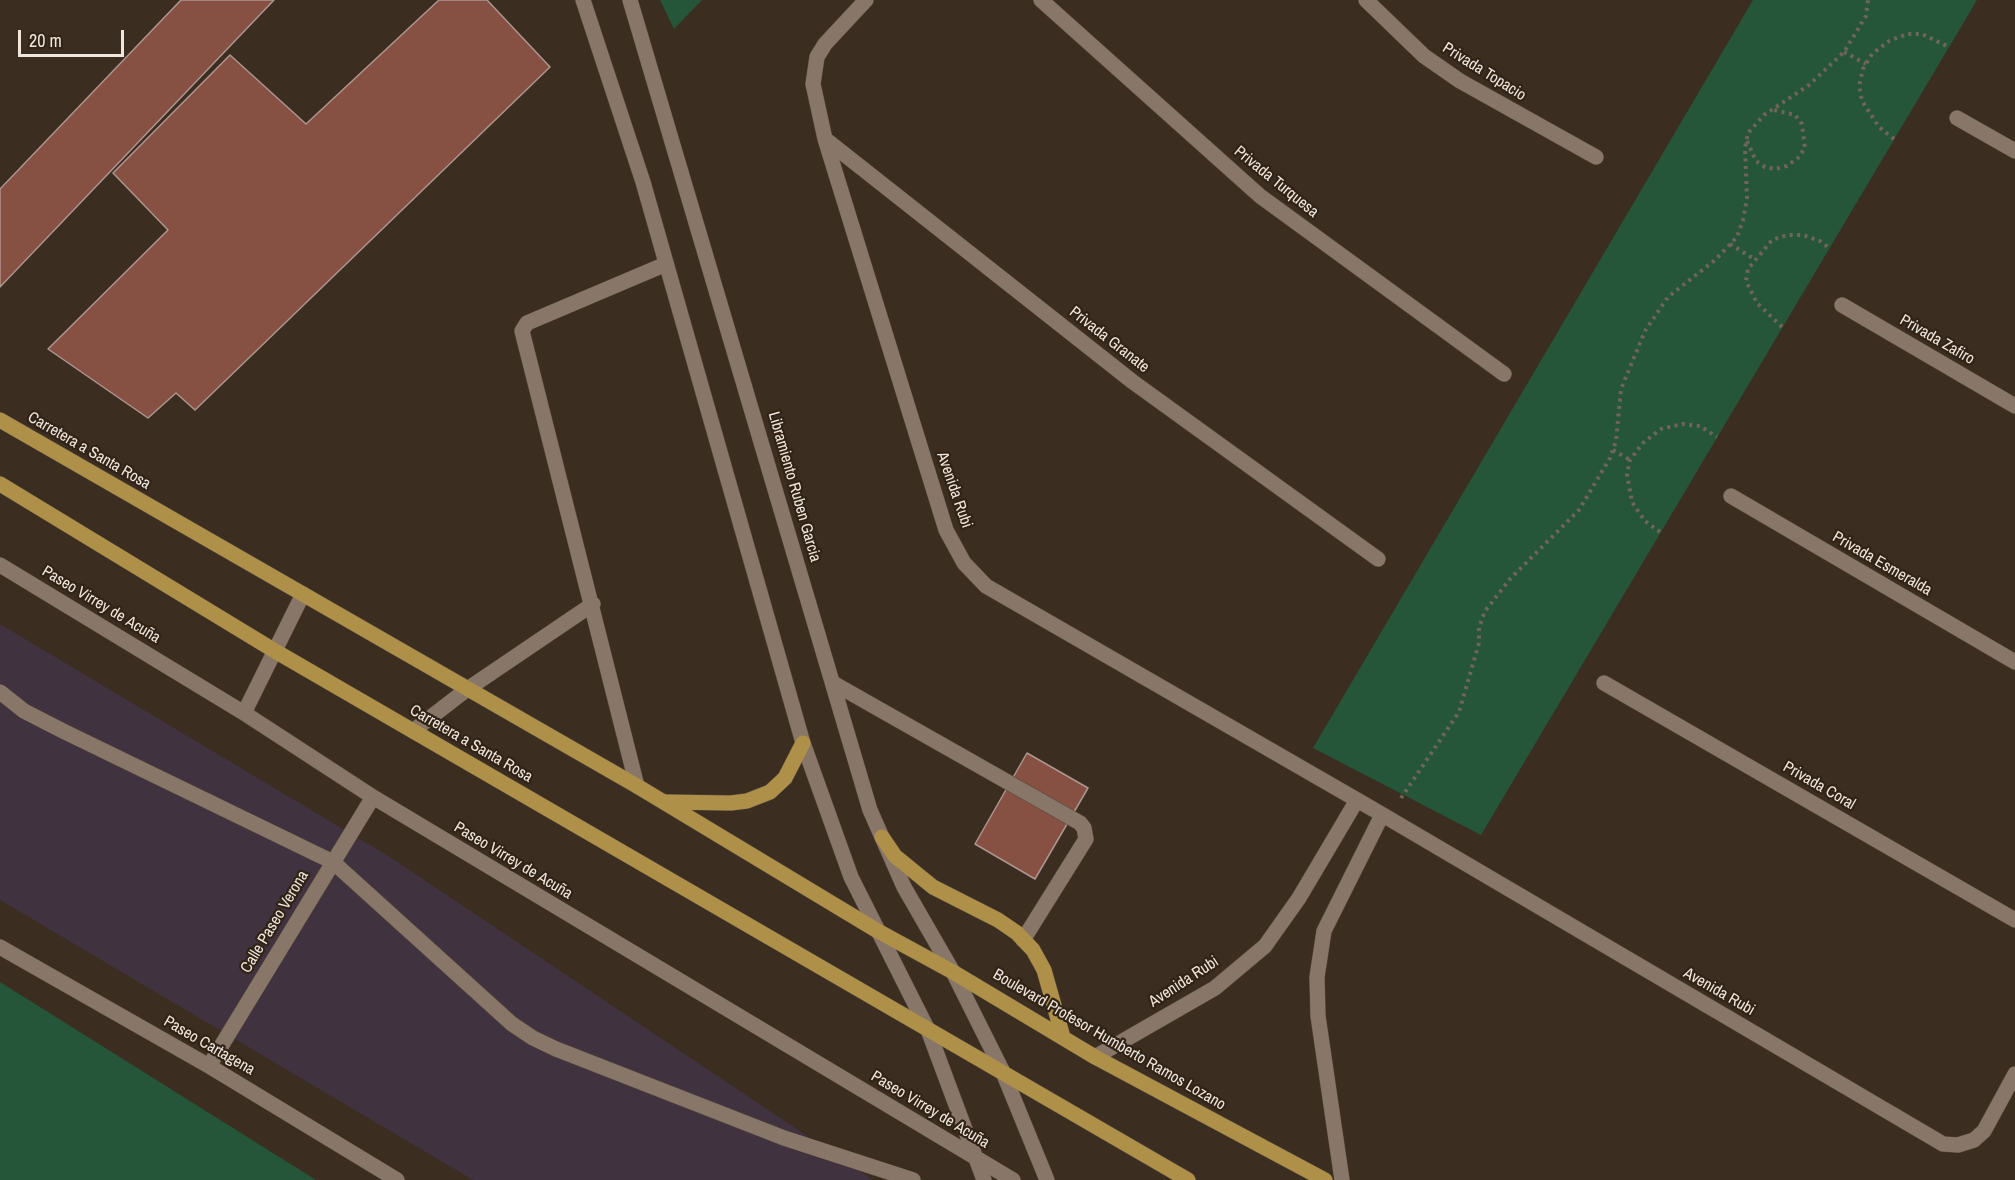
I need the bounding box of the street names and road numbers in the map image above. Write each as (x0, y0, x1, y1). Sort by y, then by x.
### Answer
street label: Privada Topacio (1439, 39, 1529, 105)
street label: Privada Turquesa (1230, 142, 1322, 222)
street label: Privada Granate (1065, 303, 1153, 377)
street label: Privada Zafiro (1896, 311, 1978, 369)
street label: Carretera a Santa Rosa (24, 408, 154, 494)
street label: Libramiento Ruben Garcia (763, 410, 825, 564)
street label: Avenida Rubi (932, 449, 976, 531)
street label: Privada Esmeralda (1829, 528, 1935, 600)
street label: Paseo Virrey de Acuña (38, 562, 164, 648)
street label: Carretera a Santa Rosa (406, 701, 536, 787)
street label: Privada Coral (1779, 758, 1859, 814)
street label: Paseo Virrey de Acuña (450, 818, 576, 904)
street label: Calle Paseo Verona (237, 867, 313, 977)
street label: Avenida Rubi (1146, 952, 1222, 1012)
street label: Avenida Rubi (1680, 964, 1758, 1020)
street label: Boulevard Profesor Humberto Ramos Lozano (989, 965, 1229, 1115)
street label: Paseo Cartagena (160, 1012, 258, 1080)
street label: Paseo Virrey de Acuña (867, 1067, 993, 1153)

